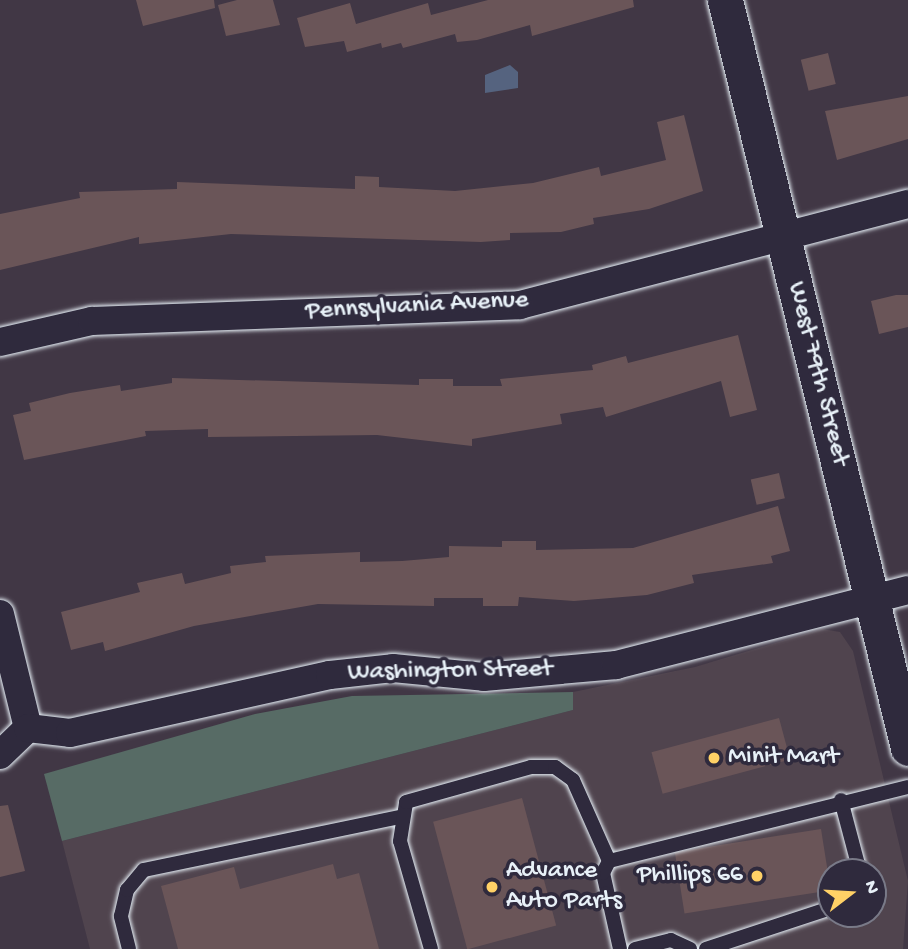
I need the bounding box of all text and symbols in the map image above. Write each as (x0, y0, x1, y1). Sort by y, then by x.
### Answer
street label: West 79th Street (779, 279, 855, 469)
street label: Pennsylvania Avenue (305, 286, 529, 328)
street label: Washington Street (347, 655, 553, 689)
place label: Minit Mart (728, 742, 839, 774)
marker: Minit Mart (706, 750, 722, 766)
place label: Advance Auto Parts (506, 856, 622, 917)
north arrow (817, 858, 887, 928)
place label: Phillips 66 (637, 860, 743, 892)
marker: Phillips 66 (749, 868, 765, 884)
text: N (858, 878, 883, 897)
marker: Advance Auto Parts (484, 879, 500, 895)

